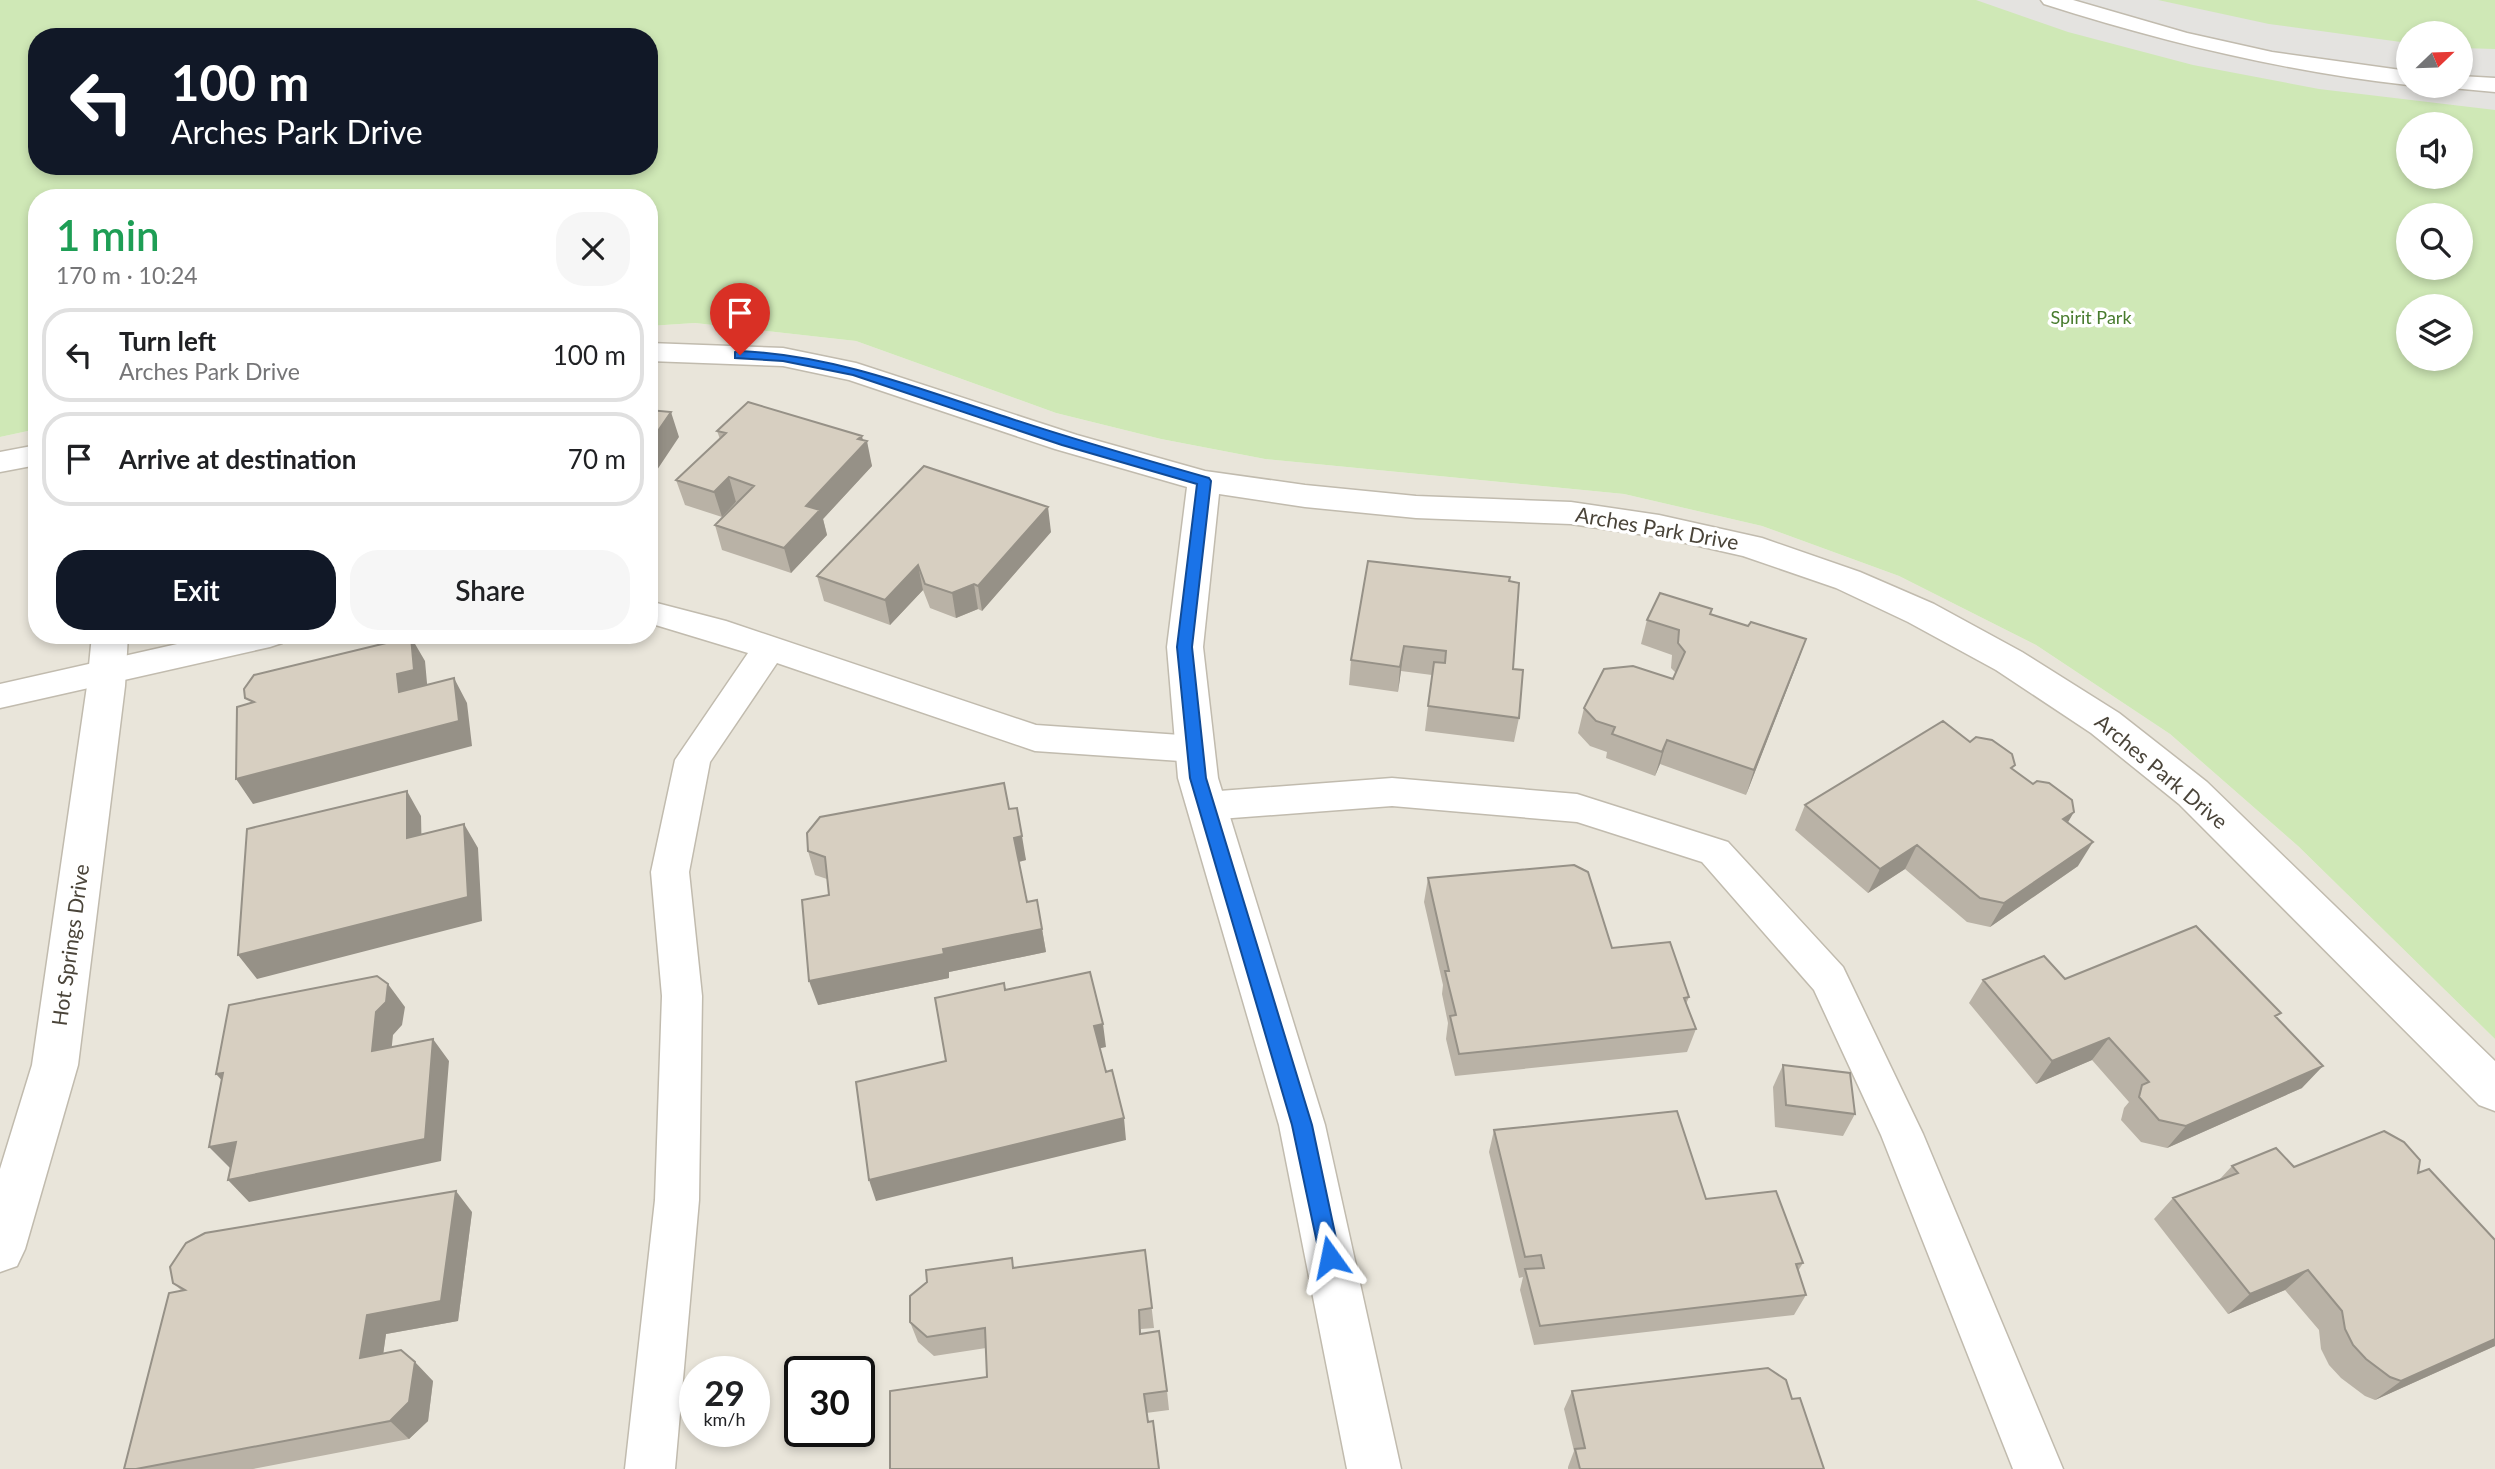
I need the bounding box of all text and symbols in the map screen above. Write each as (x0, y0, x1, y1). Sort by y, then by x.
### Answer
north arrow (2396, 21, 2473, 98)
map controls (2396, 21, 2473, 371)
text: 100 m (171, 53, 309, 111)
icon: left (56, 56, 147, 147)
text: Arches Park Drive (171, 112, 423, 151)
button: sound (2396, 112, 2473, 189)
button: search (2396, 203, 2473, 280)
text: 1 min (56, 210, 160, 260)
button: close (556, 212, 630, 286)
text: 170 m · 10:24 (56, 261, 198, 289)
pin (710, 283, 770, 355)
icon: arrive (721, 294, 759, 332)
button: layers (2396, 294, 2473, 371)
park label: Spirit Park (2050, 306, 2132, 328)
text: Turn left (119, 325, 216, 357)
icon: left (60, 336, 98, 374)
text: 100 m (553, 339, 626, 371)
text: Arches Park Drive (119, 357, 300, 385)
icon: arrive (60, 440, 98, 478)
text: Arrive at destination (119, 443, 356, 475)
text: 70 m (568, 443, 626, 475)
street label: Arches Park Drive (1574, 501, 1741, 554)
button: Exit (56, 550, 336, 630)
button: Share (350, 550, 630, 630)
street label: Arches Park Drive (2091, 708, 2233, 834)
street label: Hot Springs Drive (46, 862, 93, 1027)
position arrow (1293, 1220, 1367, 1294)
speed limit sign: 30 (784, 1356, 875, 1447)
text: 29 (704, 1371, 745, 1413)
text: km/h (703, 1408, 746, 1430)

